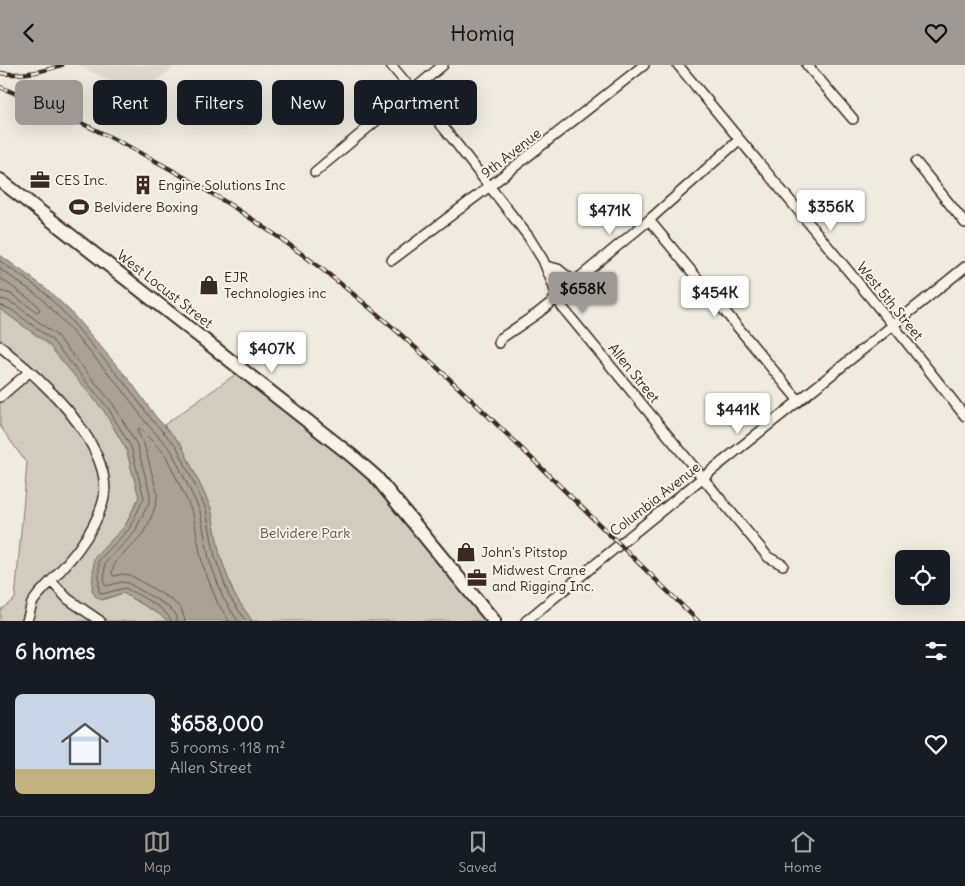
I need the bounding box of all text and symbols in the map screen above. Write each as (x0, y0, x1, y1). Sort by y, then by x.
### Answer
icon: back (15, 19, 43, 47)
text: Homiq (450, 19, 515, 47)
icon: heart (922, 19, 950, 47)
chip: Buy (15, 80, 83, 125)
chip: Rent (93, 80, 167, 125)
chip: Filters (177, 80, 262, 125)
chip: New (272, 80, 344, 125)
chip: Apartment (354, 80, 477, 125)
street label: 9th Avenue (477, 124, 545, 182)
office icon: CES Inc. (29, 169, 51, 191)
place label: CES Inc. (55, 171, 108, 189)
building icon: Engine Solutions Inc (132, 174, 154, 196)
place label: Engine Solutions Inc (158, 176, 286, 194)
pin: $356K (796, 189, 866, 232)
pin: $471K (575, 193, 645, 236)
sports icon: Belvidere Boxing (68, 196, 90, 218)
text: $356K (808, 196, 854, 216)
place label: Belvidere Boxing (94, 198, 198, 216)
text: $471K (589, 200, 631, 220)
street label: West Locust Street (114, 246, 217, 332)
street label: West 5th Street (853, 258, 927, 344)
place label: EJR Technologies inc (224, 268, 327, 302)
pin: $658K (548, 271, 618, 314)
shop icon: EJR Technologies inc (198, 274, 220, 296)
pin: $454K (680, 275, 750, 318)
text: $658K (560, 278, 606, 298)
text: $454K (692, 282, 738, 302)
pin: $407K (237, 331, 307, 374)
text: $407K (249, 338, 295, 358)
street label: Allen Street (604, 340, 664, 407)
pin: $441K (703, 393, 773, 435)
text: $441K (716, 399, 760, 419)
street label: Columbia Avenue (606, 458, 704, 540)
park label: Belvidere Park (260, 524, 350, 542)
shop icon: John's Pitstop (455, 541, 477, 563)
place label: John's Pitstop (481, 543, 568, 561)
map controls (895, 550, 950, 605)
button: locate (895, 550, 950, 605)
place label: Midwest Crane and Rigging Inc. (492, 561, 594, 595)
office icon: Midwest Crane and Rigging Inc. (466, 567, 488, 589)
icon: filters (922, 637, 950, 665)
text: 6 homes (15, 638, 95, 665)
text: $658,000 (170, 710, 264, 737)
icon: home (55, 714, 115, 774)
icon: heart (922, 730, 950, 758)
text: 5 rooms · 118 m² (170, 737, 286, 757)
text: Allen Street (170, 757, 252, 777)
tab: Map (143, 828, 171, 876)
tab: Saved (458, 828, 497, 876)
tab: Home (784, 828, 821, 876)

